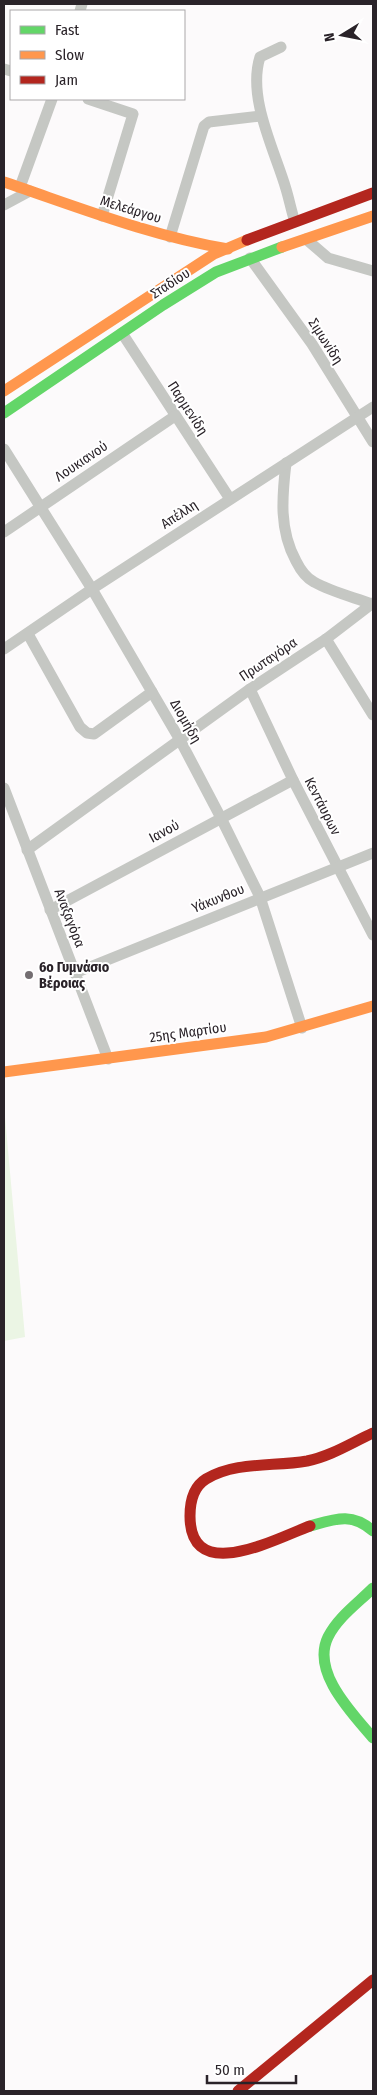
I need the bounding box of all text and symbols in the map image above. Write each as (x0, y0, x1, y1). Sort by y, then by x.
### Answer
legend (10, 10, 185, 100)
north arrow (317, 10, 367, 60)
text: Fast (55, 21, 79, 39)
text: N (321, 32, 339, 43)
text: Slow (55, 46, 84, 64)
text: Jam (55, 71, 78, 89)
street label: Μελεάργου (98, 192, 164, 227)
street label: Σταδίου (147, 264, 193, 302)
street label: Σιμωνίδη (305, 315, 347, 367)
street label: Παρμενίδη (164, 378, 211, 438)
street label: Λουκιανού (52, 438, 111, 485)
street label: Απέλλη (158, 496, 201, 533)
street label: Πρωταγόρα (236, 634, 301, 685)
street label: Διομήδη (166, 696, 205, 746)
street label: Κεντάυρων (301, 774, 344, 838)
street label: Ιανού (146, 816, 182, 846)
street label: Υάκυνθου (189, 880, 247, 917)
street label: Αναξαγόρα (51, 886, 89, 950)
place label: 6ο Γυμνάσιο Βέροιας (39, 959, 110, 992)
marker: 6ο Γυμνάσιο Βέροιας (23, 969, 35, 981)
street label: 25ης Μαρτίου (149, 1019, 228, 1046)
scale bar (207, 2052, 296, 2084)
text: 50 m (215, 2061, 245, 2079)

